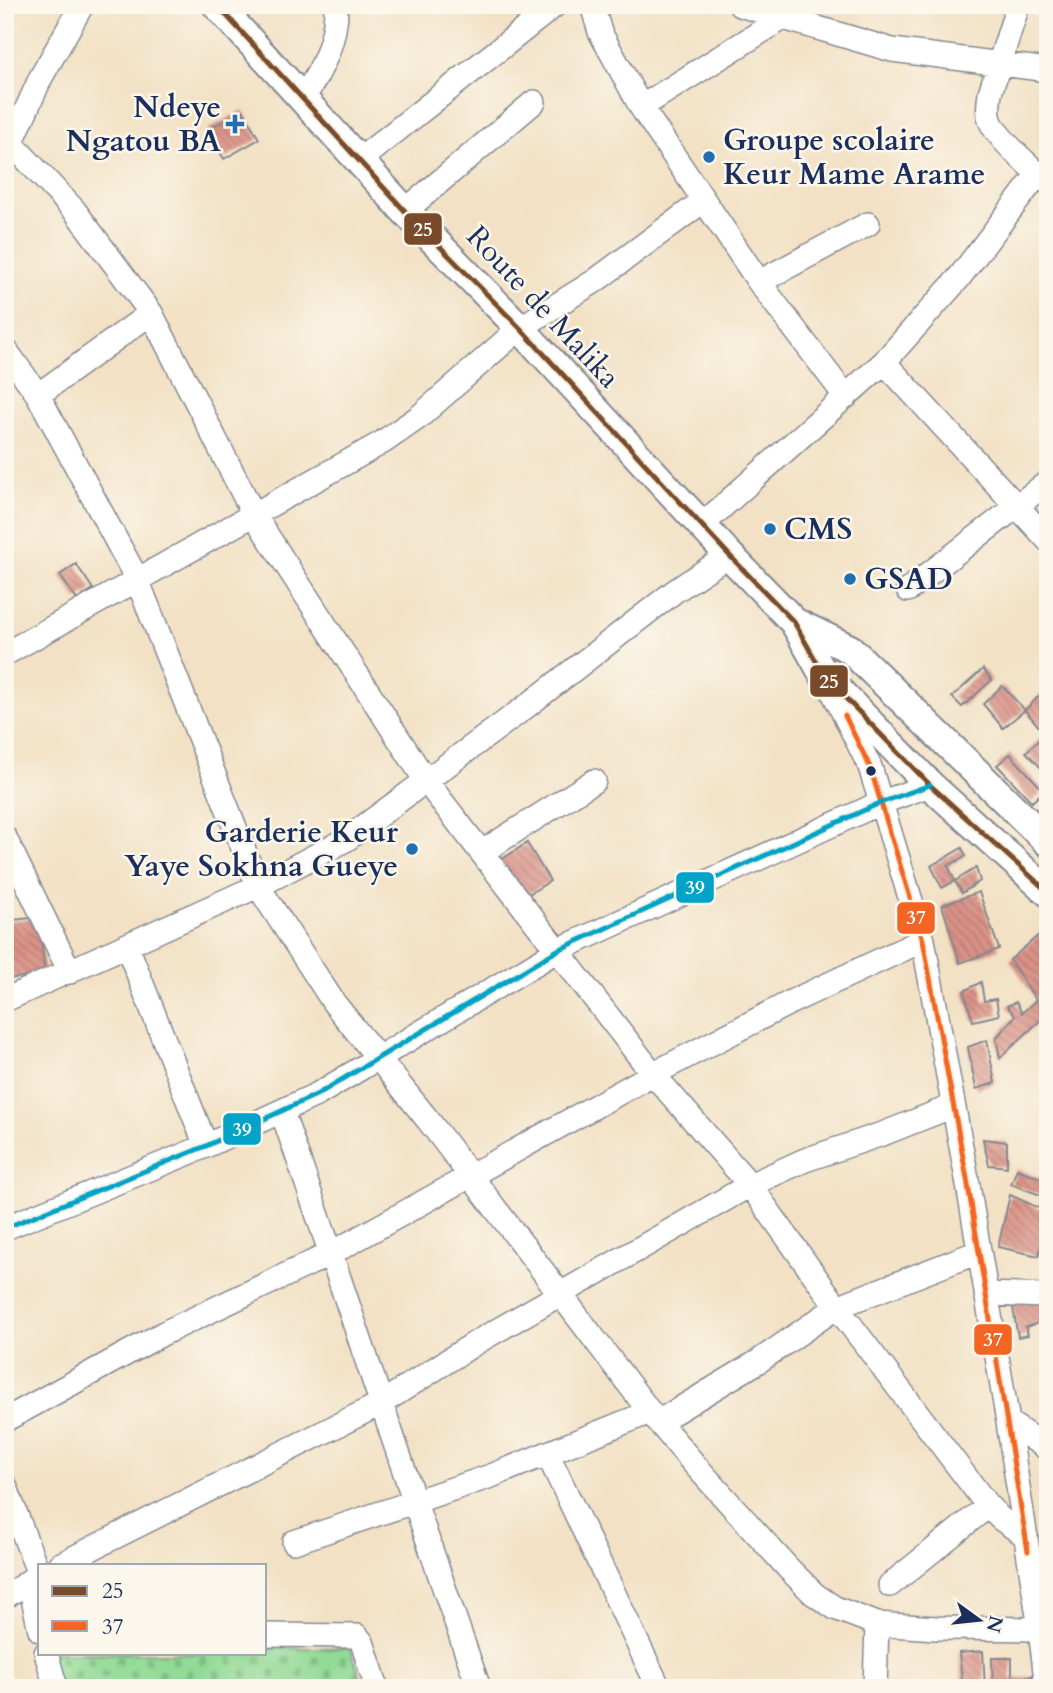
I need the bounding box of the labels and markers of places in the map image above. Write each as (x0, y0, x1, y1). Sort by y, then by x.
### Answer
place label: Ndeye Ngatou BA (66, 87, 221, 162)
marker: Ndeye Ngatou BA (227, 116, 243, 132)
place label: Groupe scolaire Keur Mame Arame (723, 120, 985, 195)
marker: Groupe scolaire Keur Mame Arame (701, 149, 717, 165)
place label: CMS (784, 509, 852, 550)
marker: CMS (762, 521, 778, 537)
place label: GSAD (864, 559, 953, 600)
marker: GSAD (842, 571, 858, 587)
unlabelled marker (864, 764, 878, 778)
place label: Garderie Keur Yaye Sokhna Gueye (124, 812, 399, 887)
marker: Garderie Keur Yaye Sokhna Gueye (404, 841, 420, 857)

